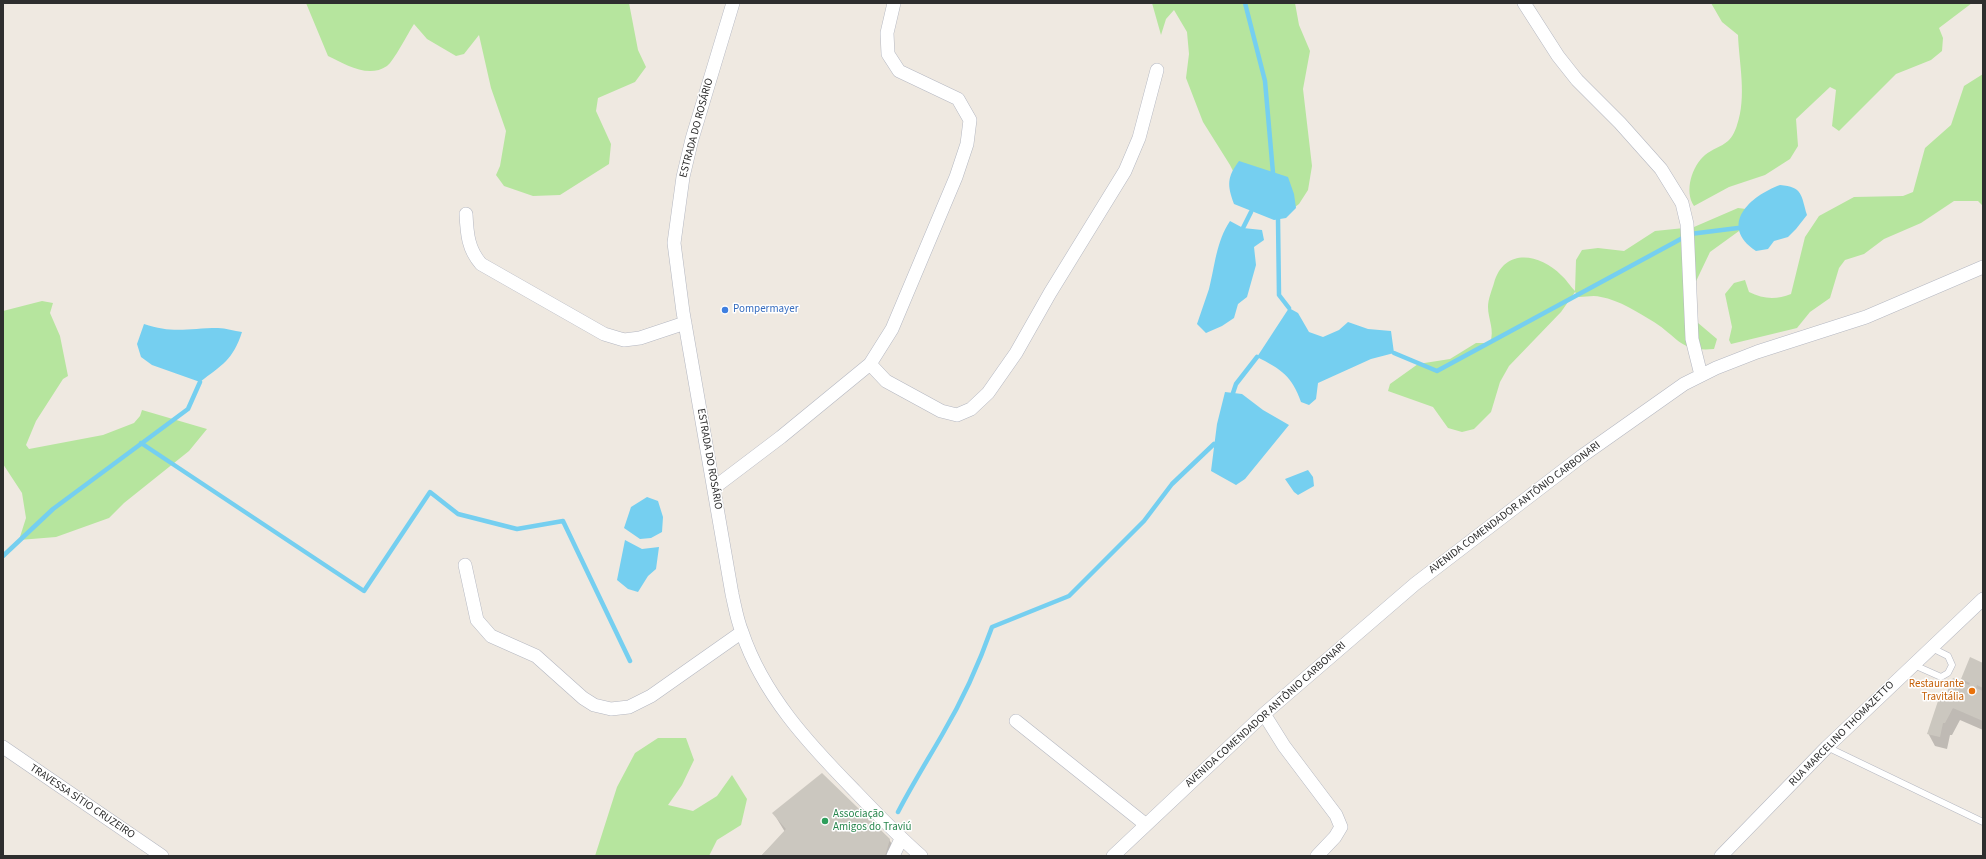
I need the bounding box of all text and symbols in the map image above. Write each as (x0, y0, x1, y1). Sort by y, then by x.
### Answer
street label: ESTRADA DO ROSÁRIO (677, 77, 717, 179)
place label: Pompermayer (733, 303, 798, 317)
marker: Pompermayer (720, 305, 730, 315)
street label: ESTRADA DO ROSÁRIO (694, 407, 724, 511)
street label: AVENIDA COMENDADOR ANTÔNIO CARBONARI (1427, 439, 1603, 577)
street label: AVENIDA COMENDADOR ANTÔNIO CARBONARI (1183, 639, 1349, 791)
place label: Restaurante Travitália (1909, 678, 1964, 704)
street label: RUA MARCELINO THOMAZETTO (1787, 679, 1897, 789)
marker: Restaurante Travitália (1967, 686, 1977, 696)
street label: TRAVESSA SÍTIO CRUZEIRO (27, 762, 137, 842)
place label: Associação Amigos do Traviú (833, 808, 912, 834)
marker: Associação Amigos do Traviú (820, 816, 830, 826)

